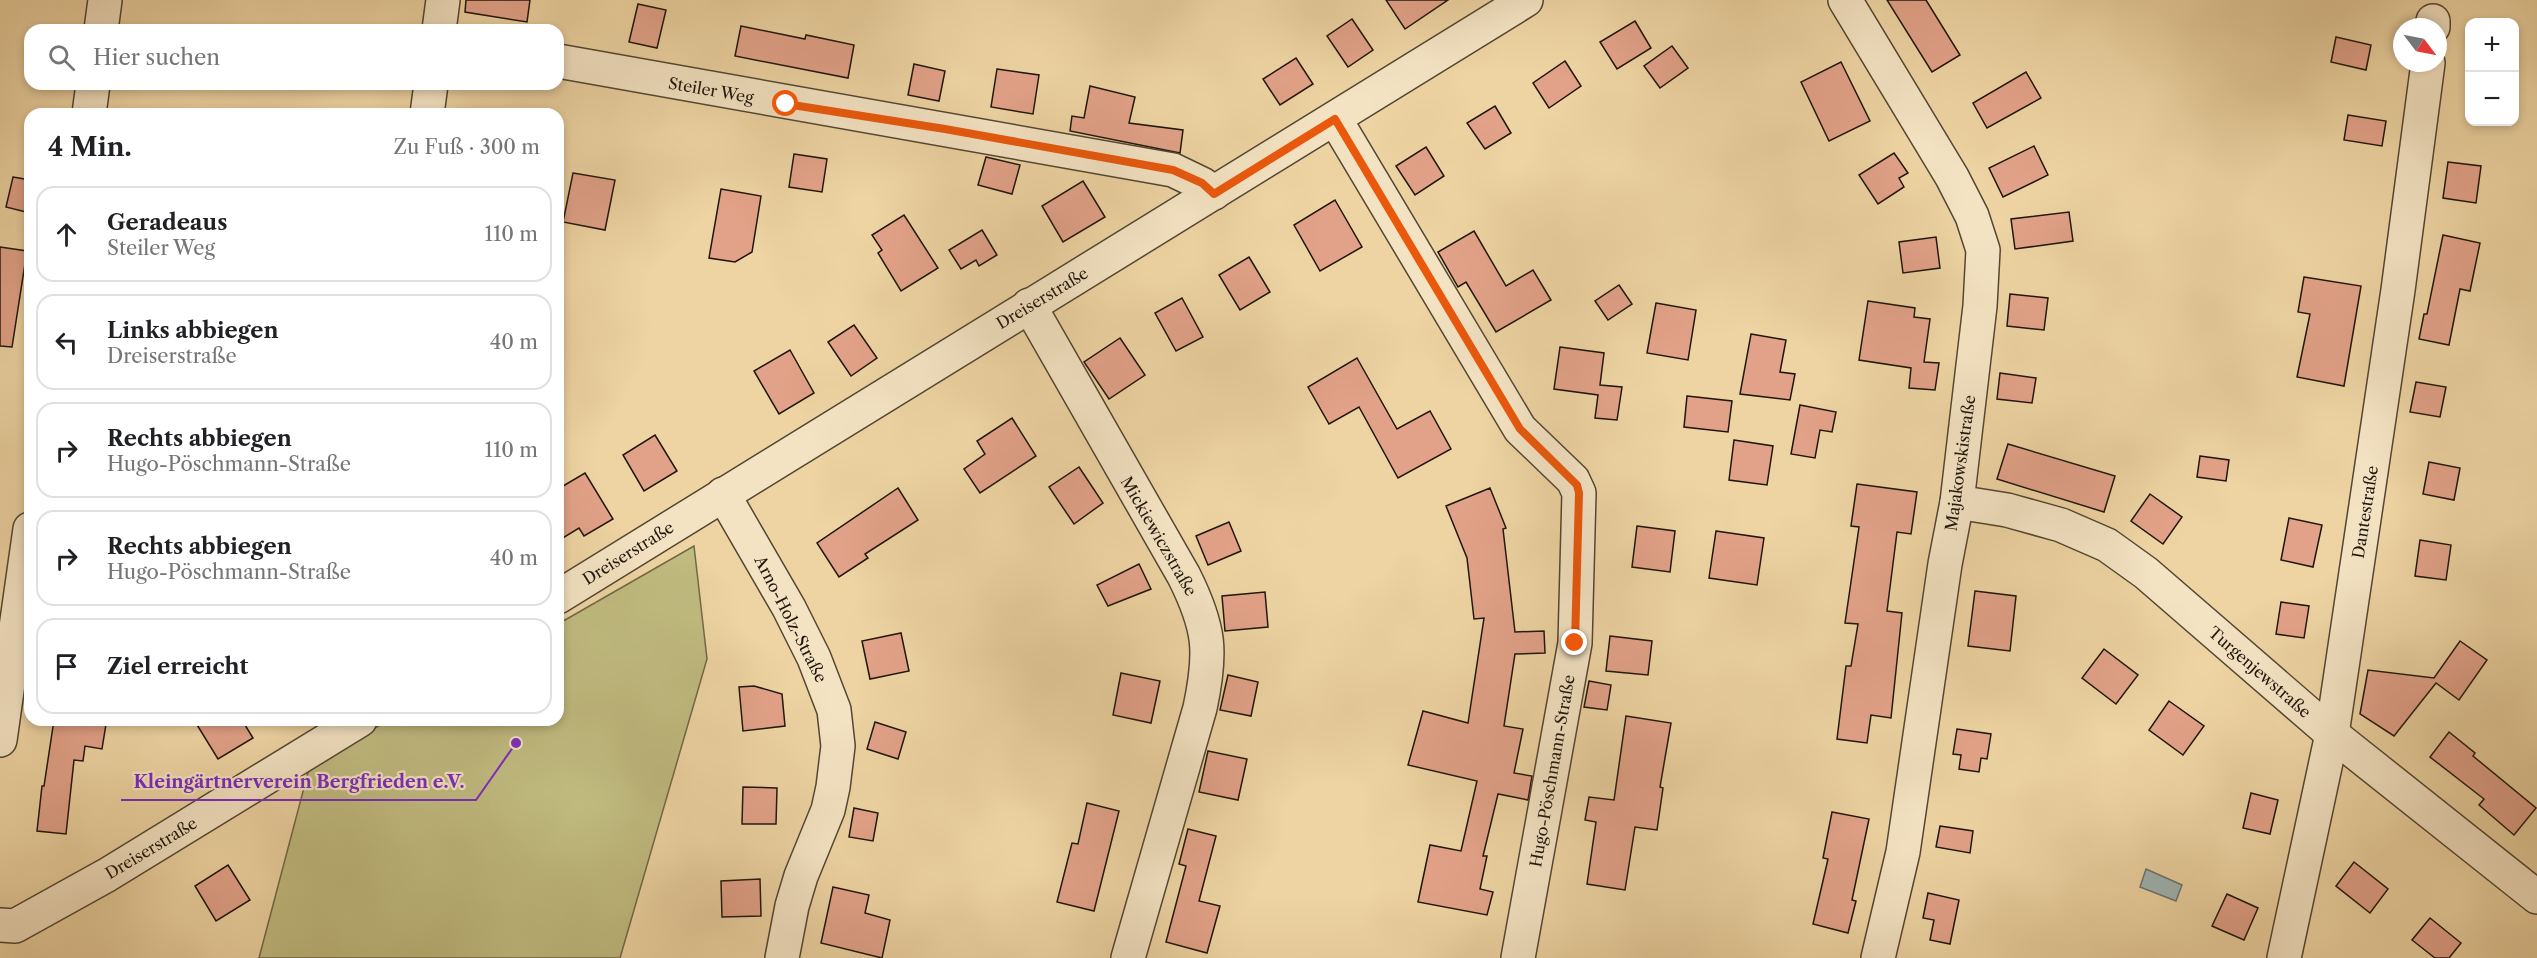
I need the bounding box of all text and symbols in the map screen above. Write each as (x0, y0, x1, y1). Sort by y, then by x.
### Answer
north arrow (2393, 18, 2447, 72)
map controls (2465, 18, 2519, 126)
button: + (2465, 18, 2519, 72)
search box (24, 24, 564, 90)
icon: search (45, 41, 78, 74)
text: Hier suchen (93, 44, 220, 71)
button: − (2465, 72, 2519, 126)
street label: Steiler Weg (667, 73, 756, 107)
route start (772, 90, 798, 116)
text: 4 Min. (48, 131, 132, 163)
text: Zu Fuß · 300 m (394, 135, 540, 159)
text: Geradeaus (107, 209, 227, 236)
icon: ahead (50, 218, 83, 251)
text: 110 m (485, 222, 538, 246)
text: Steiler Weg (107, 236, 215, 260)
street label: Dreiserstraße (992, 263, 1092, 333)
text: Links abbiegen (107, 317, 279, 344)
icon: left (50, 326, 83, 359)
text: 40 m (490, 330, 538, 354)
text: Dreiserstraße (107, 344, 237, 368)
street label: Majakowskistraße (1941, 394, 1979, 532)
text: Rechts abbiegen (107, 425, 292, 452)
icon: right (50, 434, 83, 467)
text: 110 m (485, 438, 538, 462)
text: Hugo-Pöschmann-Straße (107, 452, 351, 476)
street label: Dantestraße (2348, 464, 2382, 560)
street label: Mickiewiczstraße (1117, 473, 1201, 599)
street label: Dreiserstraße (579, 517, 677, 589)
text: Rechts abbiegen (107, 533, 292, 560)
icon: right (50, 542, 83, 575)
text: 40 m (490, 546, 538, 570)
street label: Arno-Holz-Straße (750, 551, 832, 686)
text: Hugo-Pöschmann-Straße (107, 560, 351, 584)
street label: Turgenjewstraße (2205, 622, 2315, 722)
route end (1561, 629, 1587, 655)
icon: arrive (50, 650, 83, 683)
text: Ziel erreicht (107, 653, 248, 680)
street label: Hugo-Pöschmann-Straße (1525, 673, 1579, 869)
callout: Kleingärtnerverein Bergfrieden e.V. (121, 764, 476, 800)
text: Kleingärtnerverein Bergfrieden e.V. (133, 771, 465, 793)
street label: Dreiserstraße (101, 813, 201, 883)

